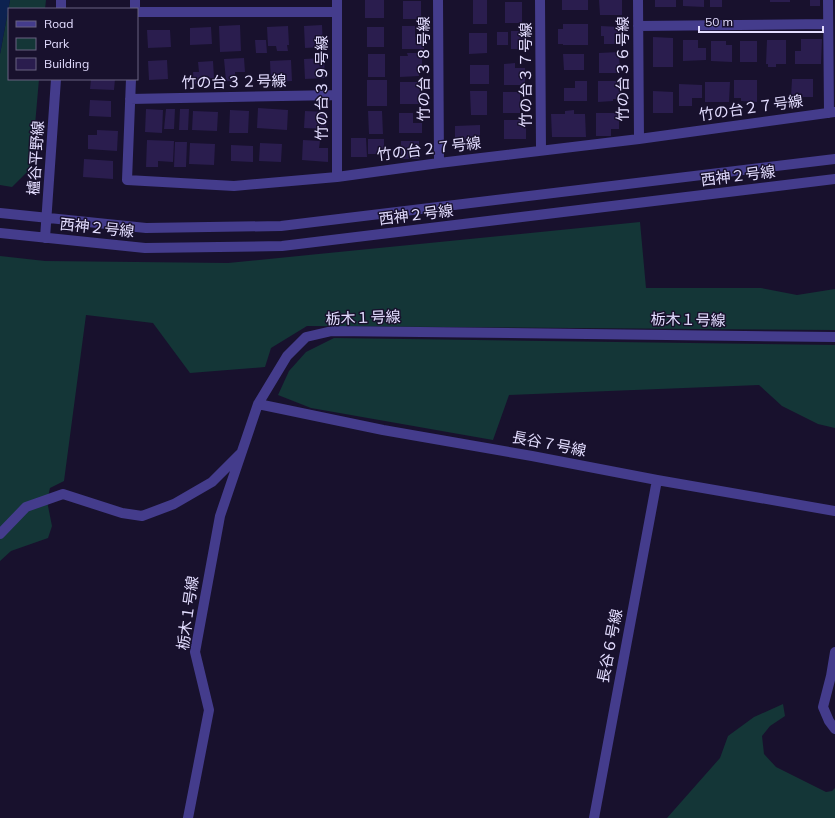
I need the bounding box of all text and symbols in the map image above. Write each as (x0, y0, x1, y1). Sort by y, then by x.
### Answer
legend (8, 8, 138, 80)
scale bar (699, 8, 823, 34)
text: 50 m (705, 14, 733, 29)
text: Road (44, 16, 73, 31)
street label: 竹の台３８号線 (414, 16, 433, 122)
street label: 竹の台３６号線 (613, 16, 632, 122)
street label: 竹の台３７号線 (516, 22, 535, 128)
street label: 竹の台３９号線 (312, 35, 331, 141)
text: Park (44, 36, 70, 51)
text: Building (44, 56, 89, 71)
street label: 竹の台３２号線 (181, 71, 287, 92)
street label: 竹の台２７号線 (698, 91, 804, 124)
street label: 櫨谷平野線 (23, 120, 48, 196)
street label: 竹の台２７号線 (376, 133, 482, 164)
street label: 西神２号線 (700, 162, 776, 190)
street label: 西神２号線 (378, 201, 454, 229)
street label: 西神２号線 (59, 214, 135, 241)
street label: 栃木１号線 (325, 307, 401, 328)
street label: 栃木１号線 (650, 309, 726, 330)
street label: 長谷７号線 (510, 427, 588, 460)
street label: 栃木１号線 (173, 574, 202, 651)
street label: 長谷６号線 (593, 607, 626, 685)

